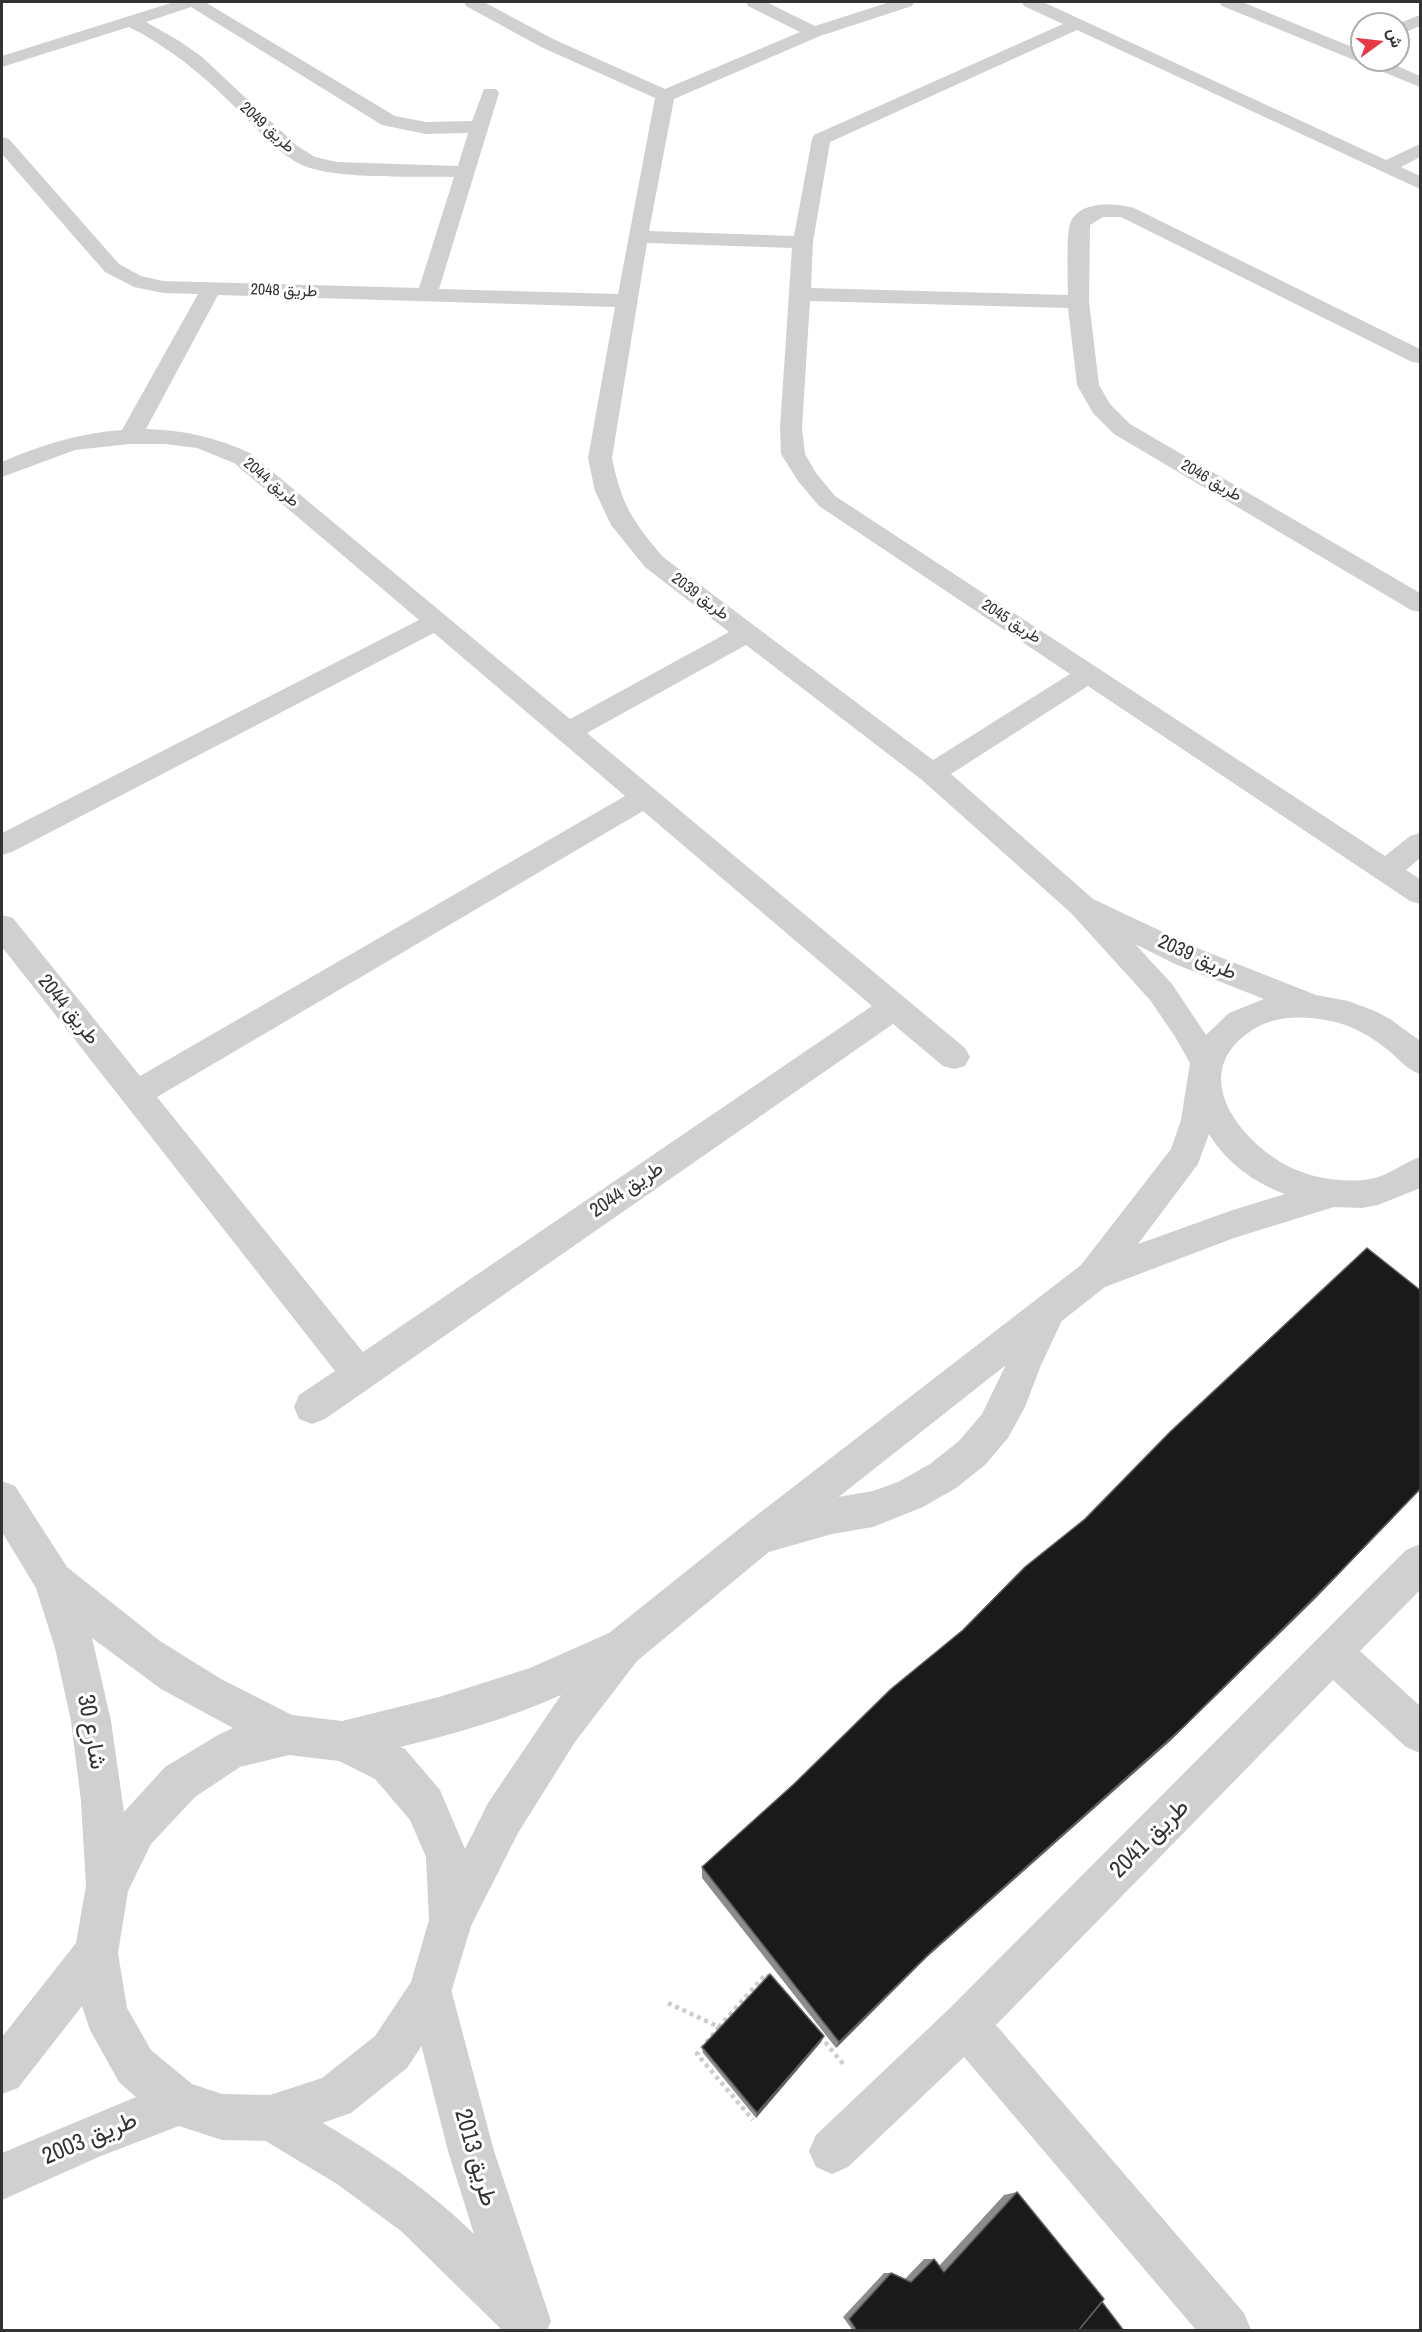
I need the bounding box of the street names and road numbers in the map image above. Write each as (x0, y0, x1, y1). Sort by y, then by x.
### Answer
street label: طريق 2049 (236, 99, 298, 157)
street label: طريق 2048 (250, 280, 318, 302)
street label: طريق 2044 (239, 454, 303, 512)
street label: طريق 2046 (1177, 456, 1245, 506)
street label: طريق 2039 (668, 569, 732, 625)
street label: طريق 2045 (978, 596, 1044, 648)
street label: طريق 2039 (1154, 930, 1240, 986)
street label: طريق 2044 (32, 970, 104, 1050)
street label: طريق 2044 (586, 1157, 668, 1223)
street label: شارع 30 (70, 1692, 112, 1772)
street label: طريق 2041 (1104, 1793, 1196, 1885)
street label: طريق 2003 (38, 2106, 142, 2172)
street label: طريق 2013 (447, 2106, 503, 2210)

